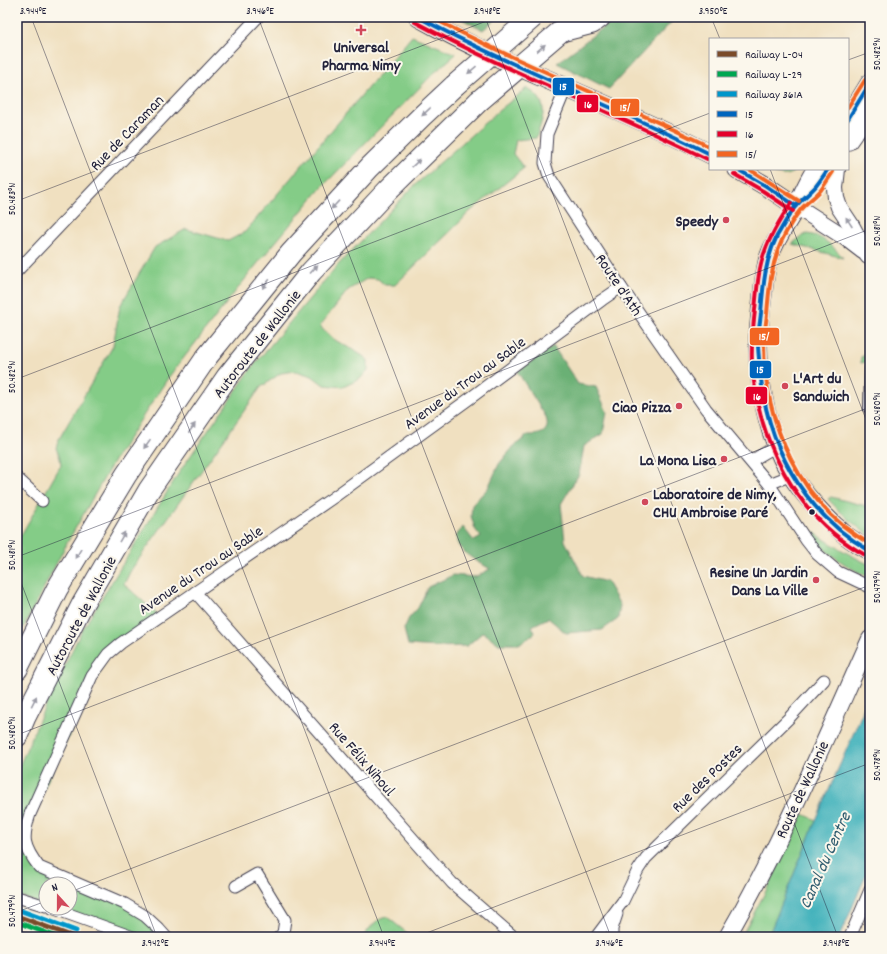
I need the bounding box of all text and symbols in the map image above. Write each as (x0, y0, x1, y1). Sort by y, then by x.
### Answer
text: 3.944°E (20, 5, 47, 19)
text: 3.946°E (246, 5, 274, 19)
text: 3.948°E (474, 5, 501, 19)
text: 3.950°E (699, 5, 728, 19)
marker: Universal Pharma Nimy (356, 25, 366, 35)
place label: Universal Pharma Nimy (322, 37, 402, 78)
legend (709, 38, 849, 170)
text: 50.482°N (871, 38, 885, 70)
one-way arrow (536, 44, 546, 53)
text: Railway L-04 (745, 47, 803, 64)
one-way arrow (467, 66, 478, 75)
text: Railway L-29 (745, 67, 802, 84)
line badge: 15 (552, 77, 575, 96)
text: 15 (559, 80, 567, 96)
text: Railway 361A (745, 87, 803, 104)
street label: Rue de Caraman (85, 90, 170, 177)
line badge: 16 (576, 94, 599, 113)
text: 16 (584, 98, 593, 114)
line badge: 15/ (610, 98, 640, 117)
text: 15/ (620, 101, 631, 117)
one-way arrow (421, 107, 431, 117)
text: 15 (745, 107, 753, 124)
text: 16 (745, 127, 754, 144)
text: 15/ (745, 147, 757, 164)
one-way arrow (411, 158, 421, 167)
text: 50.483°N (6, 183, 20, 215)
one-way arrow (331, 201, 340, 210)
place label: Speedy (676, 211, 720, 234)
marker: Speedy (721, 215, 731, 225)
text: 50.481°N (871, 216, 885, 246)
one-way arrow (845, 217, 853, 227)
street label: Route d'Ath (589, 250, 647, 321)
one-way arrow (310, 264, 319, 275)
one-way arrow (262, 278, 271, 289)
street label: Autoroute de Wallonie (208, 285, 308, 404)
line badge: 15/ (749, 327, 780, 346)
text: 15/ (759, 330, 770, 346)
street label: Avenue du Trou au Sable (400, 332, 531, 436)
line badge: 15 (749, 360, 772, 379)
text: 50.482°N (6, 361, 20, 393)
text: 15 (756, 363, 764, 379)
place label: L'Art du Sandwich (793, 368, 849, 409)
marker: L'Art du Sandwich (780, 381, 790, 391)
line badge: 16 (745, 386, 768, 405)
text: 16 (753, 390, 762, 406)
text: 50.480°N (871, 392, 885, 426)
place label: Ciao Pizza (612, 397, 672, 420)
marker: Ciao Pizza (674, 401, 684, 411)
one-way arrow (188, 422, 196, 433)
one-way arrow (143, 439, 151, 449)
place label: La Mona Lisa (640, 450, 717, 473)
marker: La Mona Lisa (719, 454, 729, 464)
place label: Laboratoire de Nimy, CHU Ambroise Paré (653, 484, 777, 525)
marker: Laboratoire de Nimy, CHU Ambroise Paré (640, 497, 650, 507)
unlabelled marker (807, 507, 817, 517)
street label: Avenue du Trou au Sable (134, 521, 268, 621)
one-way arrow (118, 531, 125, 543)
text: 50.481°N (6, 540, 20, 570)
one-way arrow (75, 548, 82, 560)
street label: Autoroute de Wallonie (41, 552, 123, 680)
place label: Resine Un Jardin Dans La Ville (710, 562, 808, 603)
text: 50.479°N (871, 571, 885, 603)
marker: Resine Un Jardin Dans La Ville (811, 575, 821, 585)
one-way arrow (30, 695, 37, 706)
text: 50.480°N (6, 716, 20, 750)
street label: Rue Félix Nihoul (322, 717, 400, 802)
street label: Route de Wallonie (771, 737, 836, 843)
street label: Rue des Postes (667, 739, 749, 819)
text: 50.478°N (871, 749, 885, 781)
water label: Canal du Centre (795, 808, 859, 913)
north arrow (38, 876, 78, 916)
text: N (50, 880, 61, 897)
text: 50.479°N (6, 895, 20, 927)
text: 3.942°E (142, 937, 169, 951)
text: 3.944°E (369, 937, 396, 951)
text: 3.946°E (595, 937, 623, 951)
text: 3.948°E (823, 937, 850, 951)

